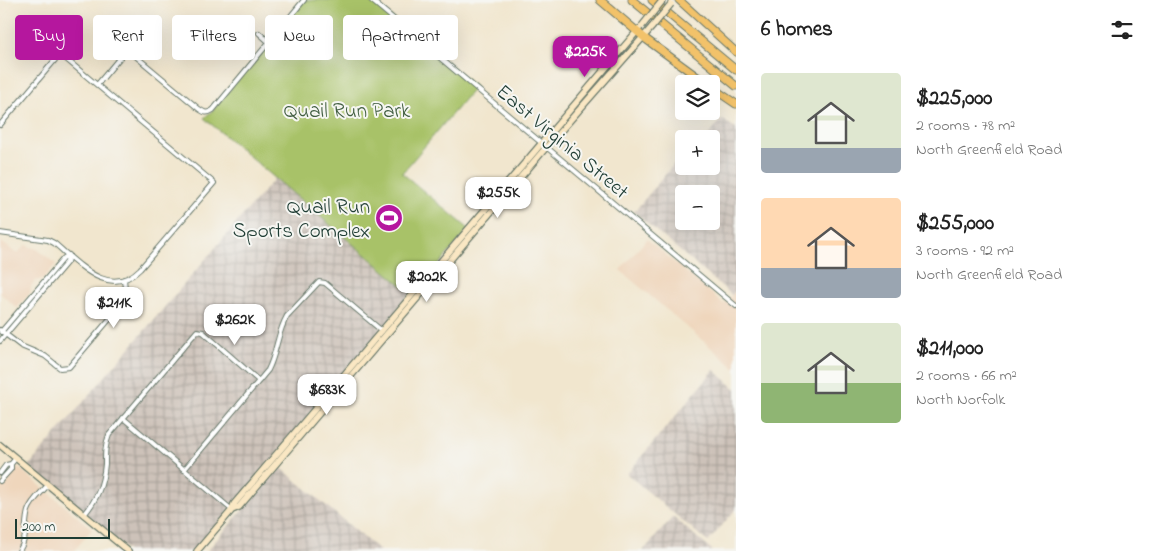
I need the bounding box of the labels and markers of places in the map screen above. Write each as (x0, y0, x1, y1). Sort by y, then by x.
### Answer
pin: $225K (550, 36, 620, 78)
pin: $255K (463, 176, 533, 219)
place label: Quail Run Sports Complex (233, 193, 370, 247)
sports icon: Quail Run Sports Complex (374, 203, 404, 233)
pin: $202K (392, 260, 462, 303)
pin: $211K (79, 286, 149, 329)
pin: $262K (200, 304, 270, 346)
pin: $683K (292, 374, 362, 416)

